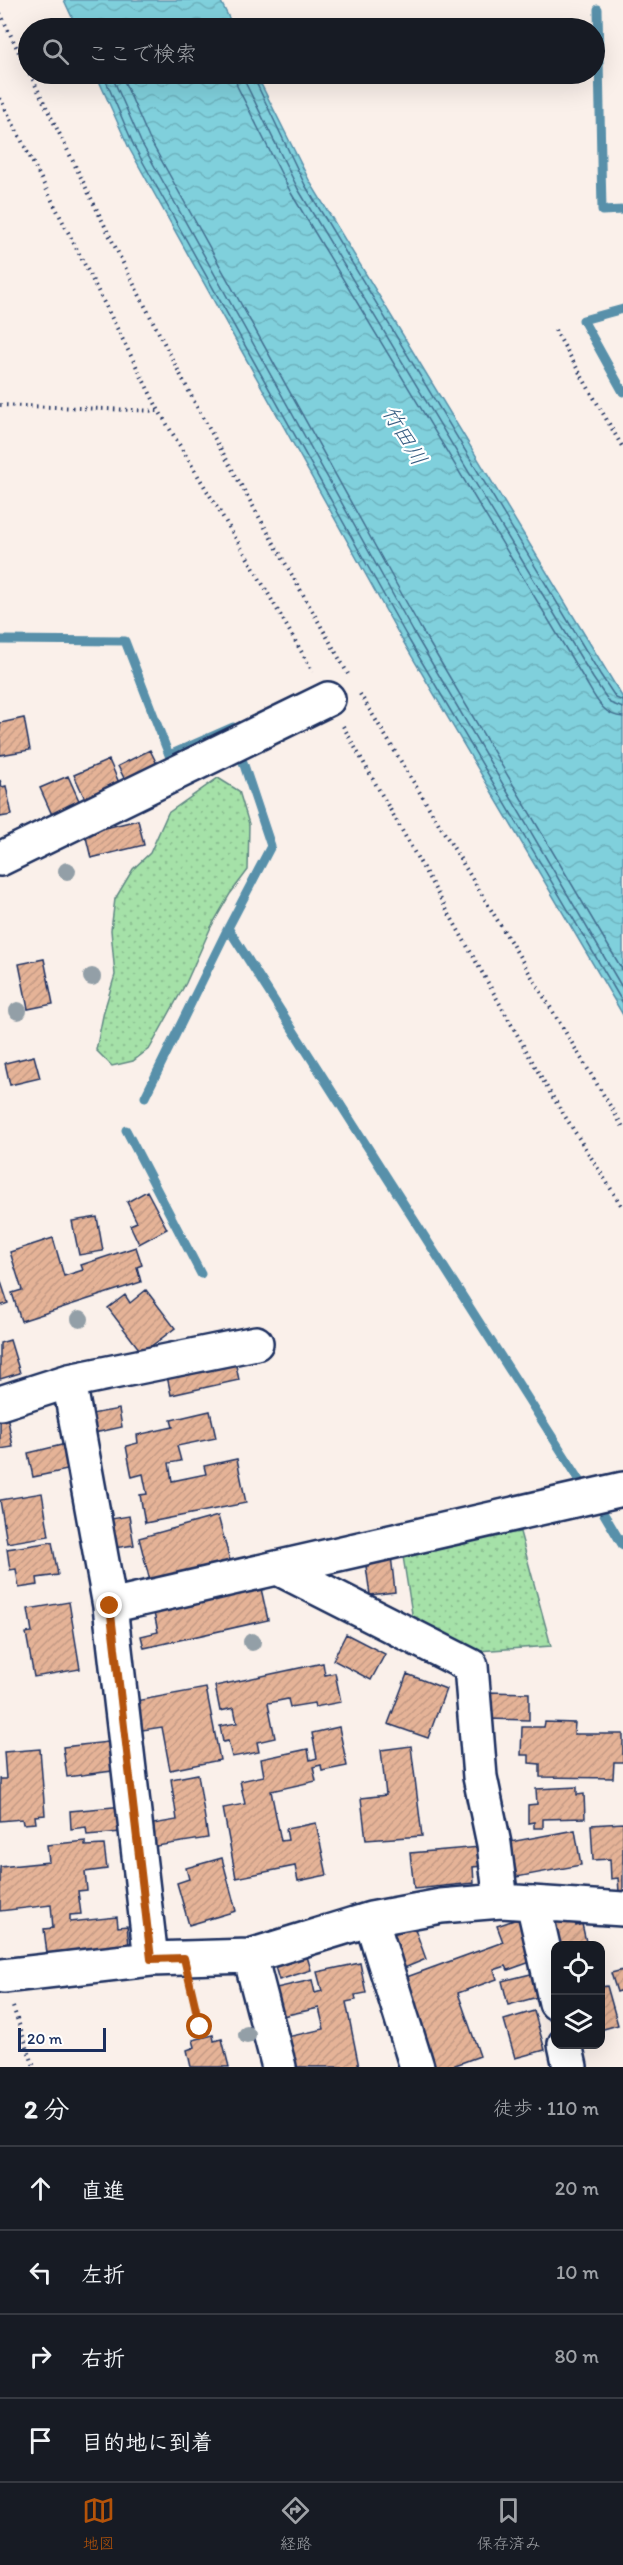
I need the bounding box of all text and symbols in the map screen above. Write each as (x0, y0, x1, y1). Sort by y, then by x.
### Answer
search box (18, 18, 605, 84)
icon: search (39, 35, 72, 68)
text: ここで検索 (87, 40, 197, 67)
water label: 竹田川 (376, 400, 433, 471)
route end (96, 1592, 122, 1618)
map controls (551, 1941, 605, 2049)
button: locate (551, 1941, 605, 1995)
button: layers (551, 1995, 605, 2049)
route start (186, 2013, 212, 2039)
scale bar (18, 2025, 106, 2052)
text: 20 m (27, 2029, 62, 2048)
text: 2 分 (24, 2093, 70, 2125)
text: 徒歩 · 110 m (493, 2096, 599, 2120)
icon: ahead (24, 2172, 57, 2205)
text: 20 m (555, 2176, 599, 2200)
text: 直進 (81, 2177, 125, 2204)
icon: left (24, 2256, 57, 2289)
text: 10 m (556, 2260, 599, 2284)
text: 左折 (81, 2261, 125, 2288)
icon: right (24, 2340, 57, 2373)
text: 80 m (554, 2344, 599, 2368)
text: 右折 (81, 2345, 125, 2372)
icon: arrive (24, 2424, 57, 2457)
text: 目的地に到着 (81, 2429, 213, 2456)
tab: 地図 (82, 2494, 115, 2554)
tab: 経路 (279, 2494, 312, 2554)
tab: 保存済み (477, 2494, 541, 2554)

